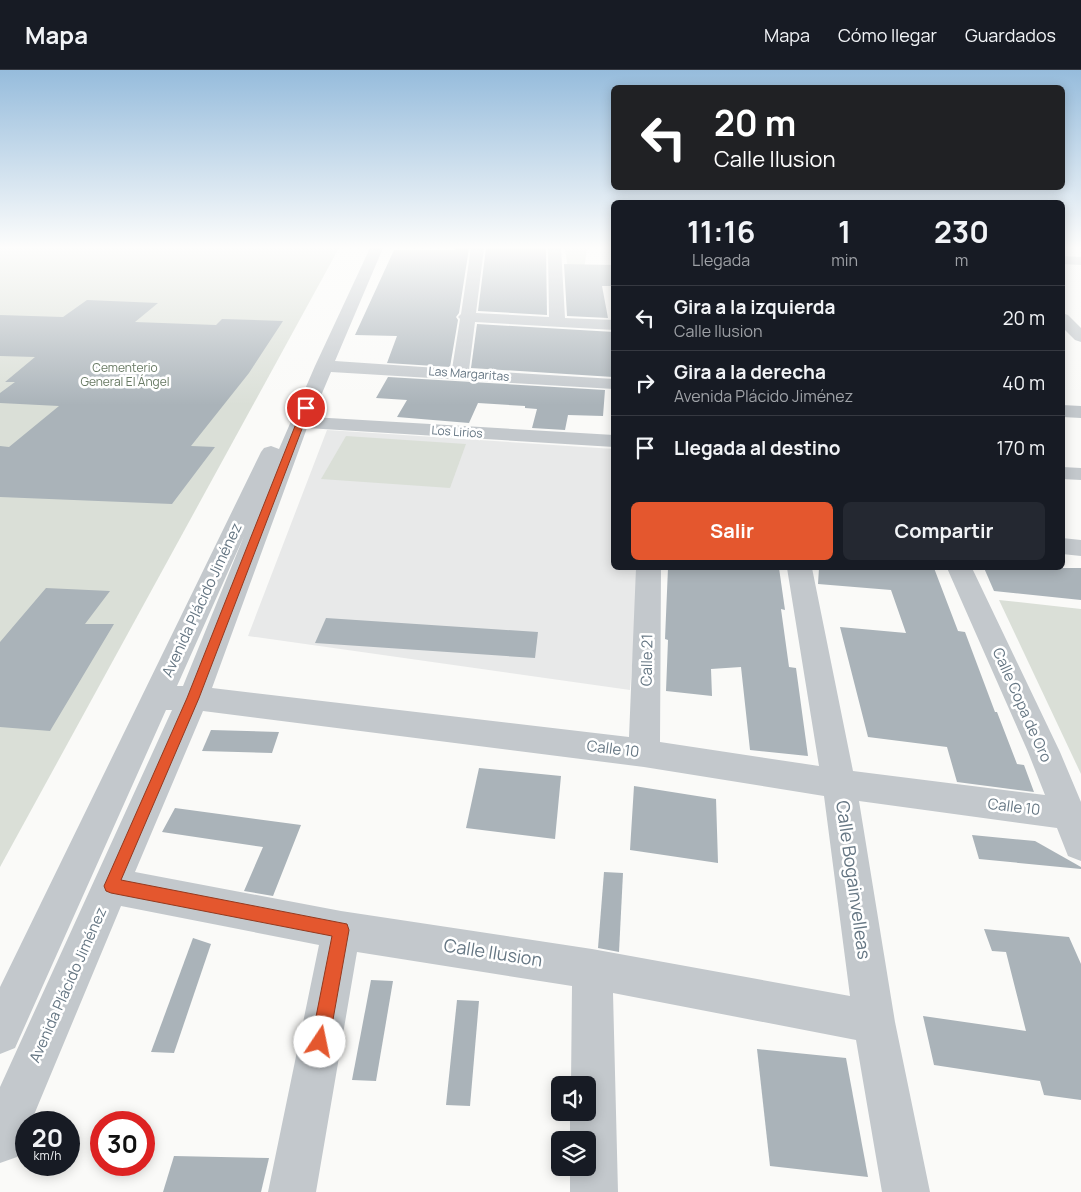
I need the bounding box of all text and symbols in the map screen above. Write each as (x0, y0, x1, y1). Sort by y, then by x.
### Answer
text: Mapa (25, 18, 88, 51)
text: Mapa (764, 23, 810, 47)
text: Cómo llegar (838, 23, 937, 47)
text: Guardados (965, 23, 1056, 47)
text: 20 m (714, 99, 796, 147)
icon: left (631, 105, 696, 170)
text: Calle Ilusion (714, 144, 836, 174)
text: 11:16 (687, 211, 755, 252)
text: 1 (838, 211, 851, 252)
text: 230 (934, 211, 989, 252)
text: Llegada (692, 249, 750, 271)
text: min (831, 249, 858, 271)
text: m (955, 249, 968, 271)
text: Gira a la izquierda (674, 294, 835, 320)
icon: left (631, 304, 659, 332)
text: 20 m (1003, 305, 1045, 331)
text: Calle Ilusion (674, 320, 762, 342)
park label: Cementerio General El Ángel (80, 359, 170, 390)
text: Gira a la derecha (674, 359, 826, 385)
street label: Las Margaritas (428, 362, 510, 385)
icon: right (631, 369, 659, 397)
text: 40 m (1002, 370, 1045, 396)
text: Avenida Plácido Jiménez (674, 385, 853, 407)
pin (285, 387, 327, 429)
icon: arrive (292, 394, 320, 422)
street label: Los Lirios (431, 421, 483, 442)
icon: arrive (631, 434, 659, 462)
text: Llegada al destino (674, 435, 841, 461)
text: 170 m (997, 435, 1045, 461)
button: Salir (631, 502, 833, 560)
button: Compartir (843, 502, 1045, 560)
street label: Avenida Plácido Jiménez (157, 519, 247, 680)
street label: Calle 21 (636, 634, 657, 686)
street label: Calle Copa de Oro (988, 644, 1057, 765)
street label: Calle 10 (586, 735, 641, 762)
street label: Calle 10 (987, 793, 1042, 820)
street label: Calle Bogainvelleas (831, 799, 877, 961)
street label: Avenida Plácido Jiménez (24, 904, 111, 1066)
street label: Calle Ilusion (442, 932, 544, 972)
position arrow (293, 1015, 345, 1067)
map controls (551, 1076, 596, 1176)
button: sound (551, 1076, 596, 1121)
speed limit sign: 30 (90, 1111, 155, 1176)
text: 20 (32, 1120, 63, 1155)
button: layers (551, 1131, 596, 1176)
text: km/h (34, 1147, 61, 1164)

